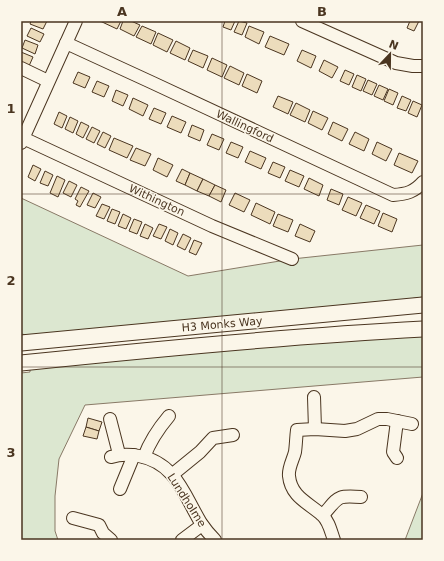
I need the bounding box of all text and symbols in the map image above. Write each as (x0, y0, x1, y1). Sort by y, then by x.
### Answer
text: A (117, 4, 127, 19)
text: B (317, 4, 327, 19)
north arrow (370, 34, 410, 74)
text: N (387, 37, 400, 53)
text: 1 (6, 101, 16, 116)
street label: Wallingford (214, 107, 276, 145)
street label: Withington (127, 182, 187, 219)
text: 2 (6, 273, 16, 288)
street label: H3 Monks Way (181, 314, 263, 335)
text: 3 (6, 445, 16, 460)
street label: Lundholme (164, 471, 209, 530)

